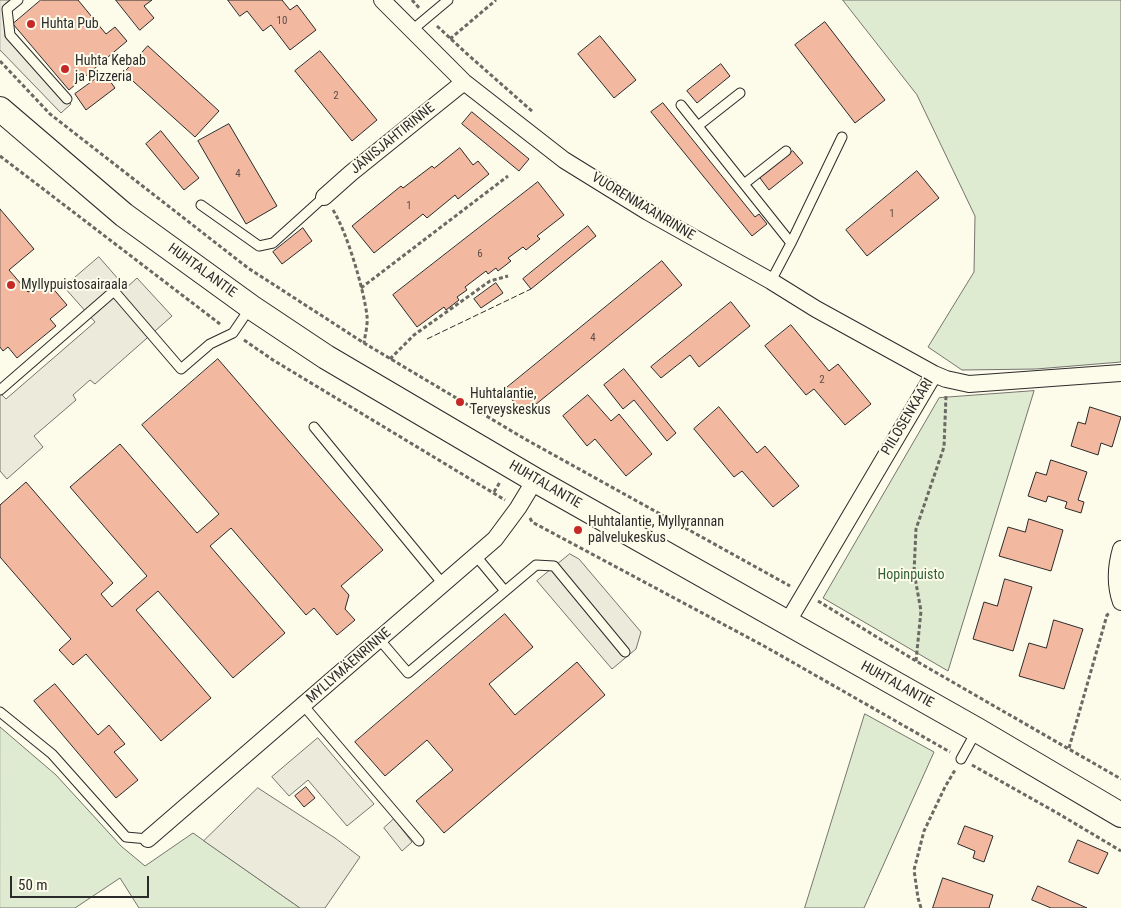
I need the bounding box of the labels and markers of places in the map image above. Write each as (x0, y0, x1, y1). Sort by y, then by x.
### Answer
place label: Huhta Pub (41, 16, 99, 32)
marker: Huhta Pub (25, 18, 37, 30)
place label: Huhta Kebab ja Pizzeria (75, 53, 146, 85)
marker: Huhta Kebab ja Pizzeria (59, 63, 71, 75)
place label: Myllypuistosairaala (21, 277, 128, 293)
marker: Myllypuistosairaala (5, 279, 17, 291)
place label: Huhtalantie, Terveyskeskus (470, 386, 551, 418)
marker: Huhtalantie, Terveyskeskus (454, 396, 466, 408)
place label: Huhtalantie, Myllyrannan palvelukeskus (588, 514, 724, 546)
marker: Huhtalantie, Myllyrannan palvelukeskus (572, 524, 584, 536)

